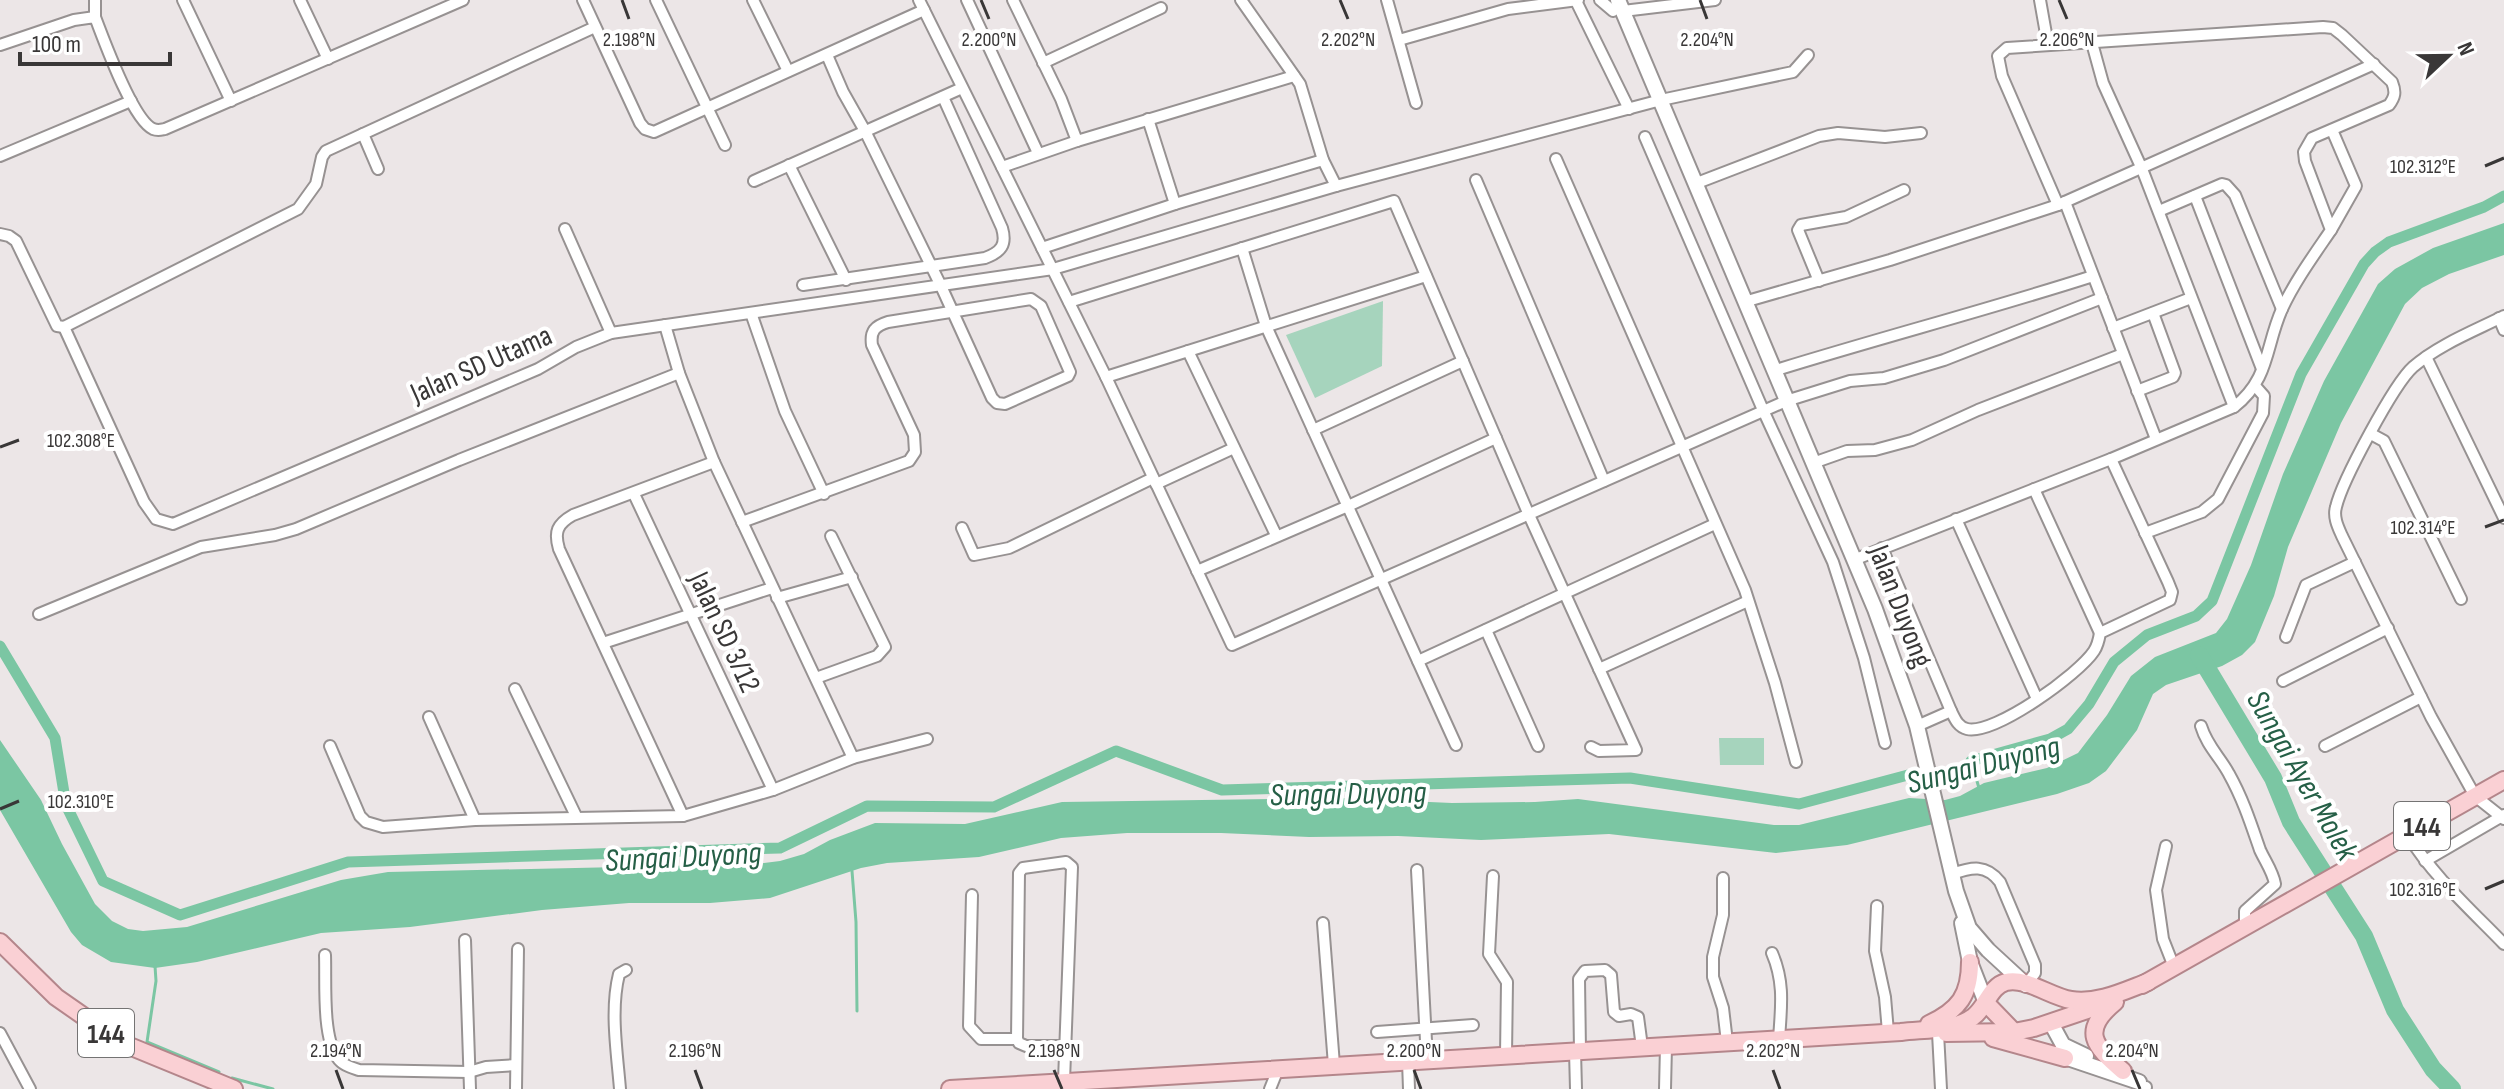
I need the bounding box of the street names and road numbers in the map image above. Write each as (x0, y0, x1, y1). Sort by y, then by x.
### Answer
street label: Jalan SD Utama (404, 318, 558, 412)
street label: Jalan Duyong (1860, 539, 1940, 673)
street label: Jalan SD 3/12 (680, 565, 768, 699)
road number: 144 (2394, 802, 2450, 850)
road number: 144 (78, 1009, 134, 1057)

